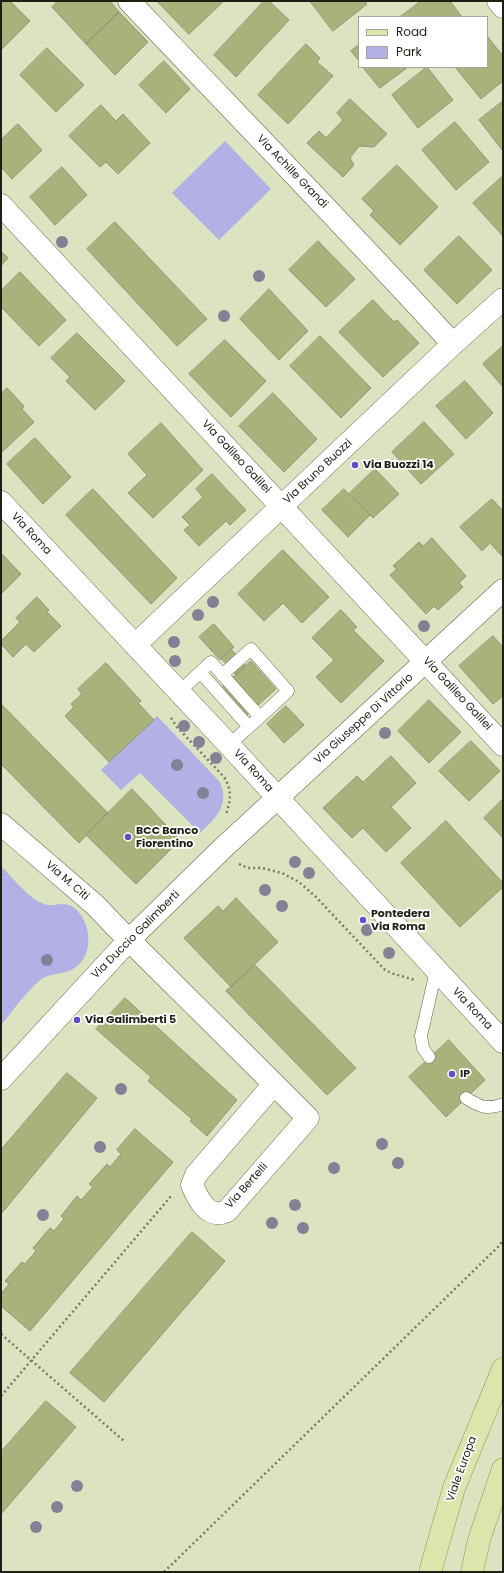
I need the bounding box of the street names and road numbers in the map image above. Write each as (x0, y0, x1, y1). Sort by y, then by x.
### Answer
street label: Via Achille Grandi (254, 133, 330, 211)
street label: Via Galileo Galilei (199, 418, 273, 496)
street label: Via Bruno Buozzi (281, 437, 355, 507)
street label: Via Roma (8, 510, 54, 558)
street label: Via Galileo Galilei (420, 655, 494, 733)
street label: Via Giuseppe Di Vittorio (312, 671, 416, 767)
street label: Via Roma (230, 747, 276, 795)
street label: Via M. Citi (43, 859, 91, 903)
street label: Via Duccio Galimberti (89, 888, 183, 982)
street label: Via Roma (449, 985, 495, 1033)
street label: Via Bertelli (223, 1160, 271, 1212)
street label: Viale Europa (444, 1434, 480, 1504)

